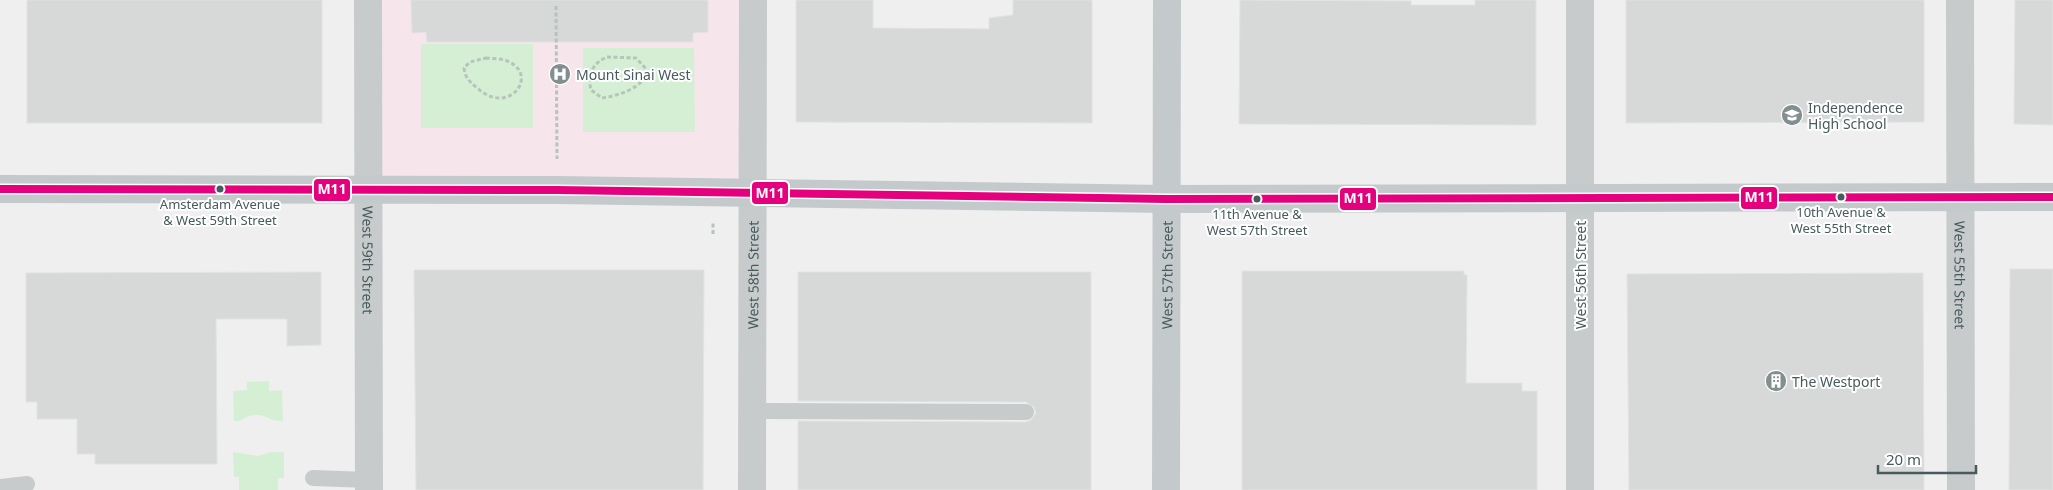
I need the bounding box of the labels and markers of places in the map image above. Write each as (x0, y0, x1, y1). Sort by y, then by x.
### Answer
hospital icon: Mount Sinai West (548, 62, 572, 86)
place label: Mount Sinai West (576, 65, 691, 84)
place label: Independence High School (1808, 98, 1903, 133)
school or university icon: Independence High School (1780, 103, 1804, 127)
marker: Amsterdam Avenue & West 59th Street (215, 184, 225, 194)
marker: 10th Avenue & West 55th Street (1836, 192, 1846, 202)
marker: 11th Avenue & West 57th Street (1252, 194, 1262, 204)
place label: Amsterdam Avenue & West 59th Street (160, 195, 280, 229)
place label: 10th Avenue & West 55th Street (1791, 203, 1892, 237)
place label: 11th Avenue & West 57th Street (1207, 205, 1308, 239)
building icon: The Westport (1764, 369, 1788, 393)
place label: The Westport (1792, 372, 1880, 391)

